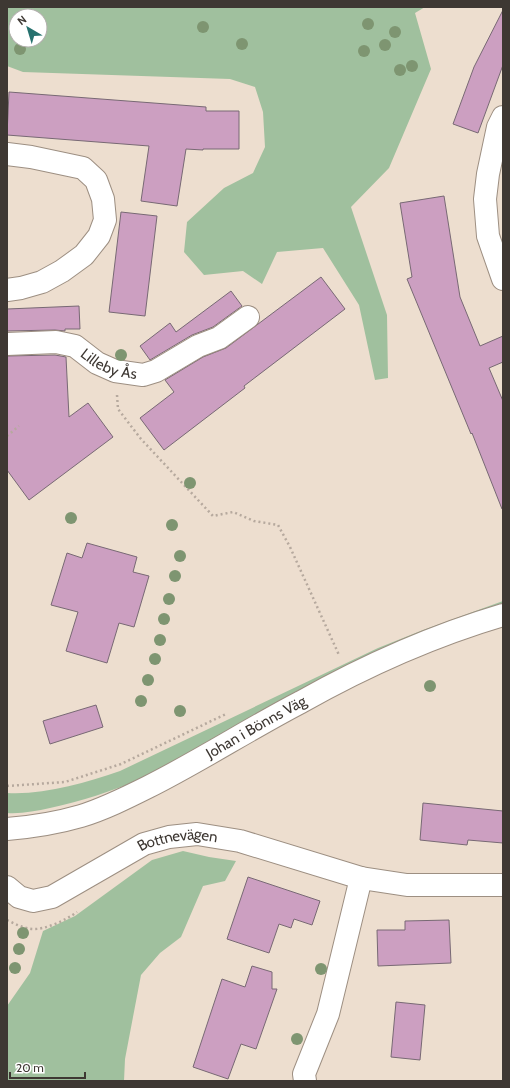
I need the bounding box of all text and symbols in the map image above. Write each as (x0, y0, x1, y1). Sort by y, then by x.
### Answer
north arrow (8, 8, 48, 48)
text: N (14, 12, 29, 28)
street label: Lilleby Ås (77, 345, 138, 383)
street label: Johan i Bönns Väg (202, 692, 310, 763)
street label: Bottnevägen (134, 825, 219, 855)
scale bar (10, 1054, 85, 1080)
text: 20 m (16, 1060, 44, 1075)

